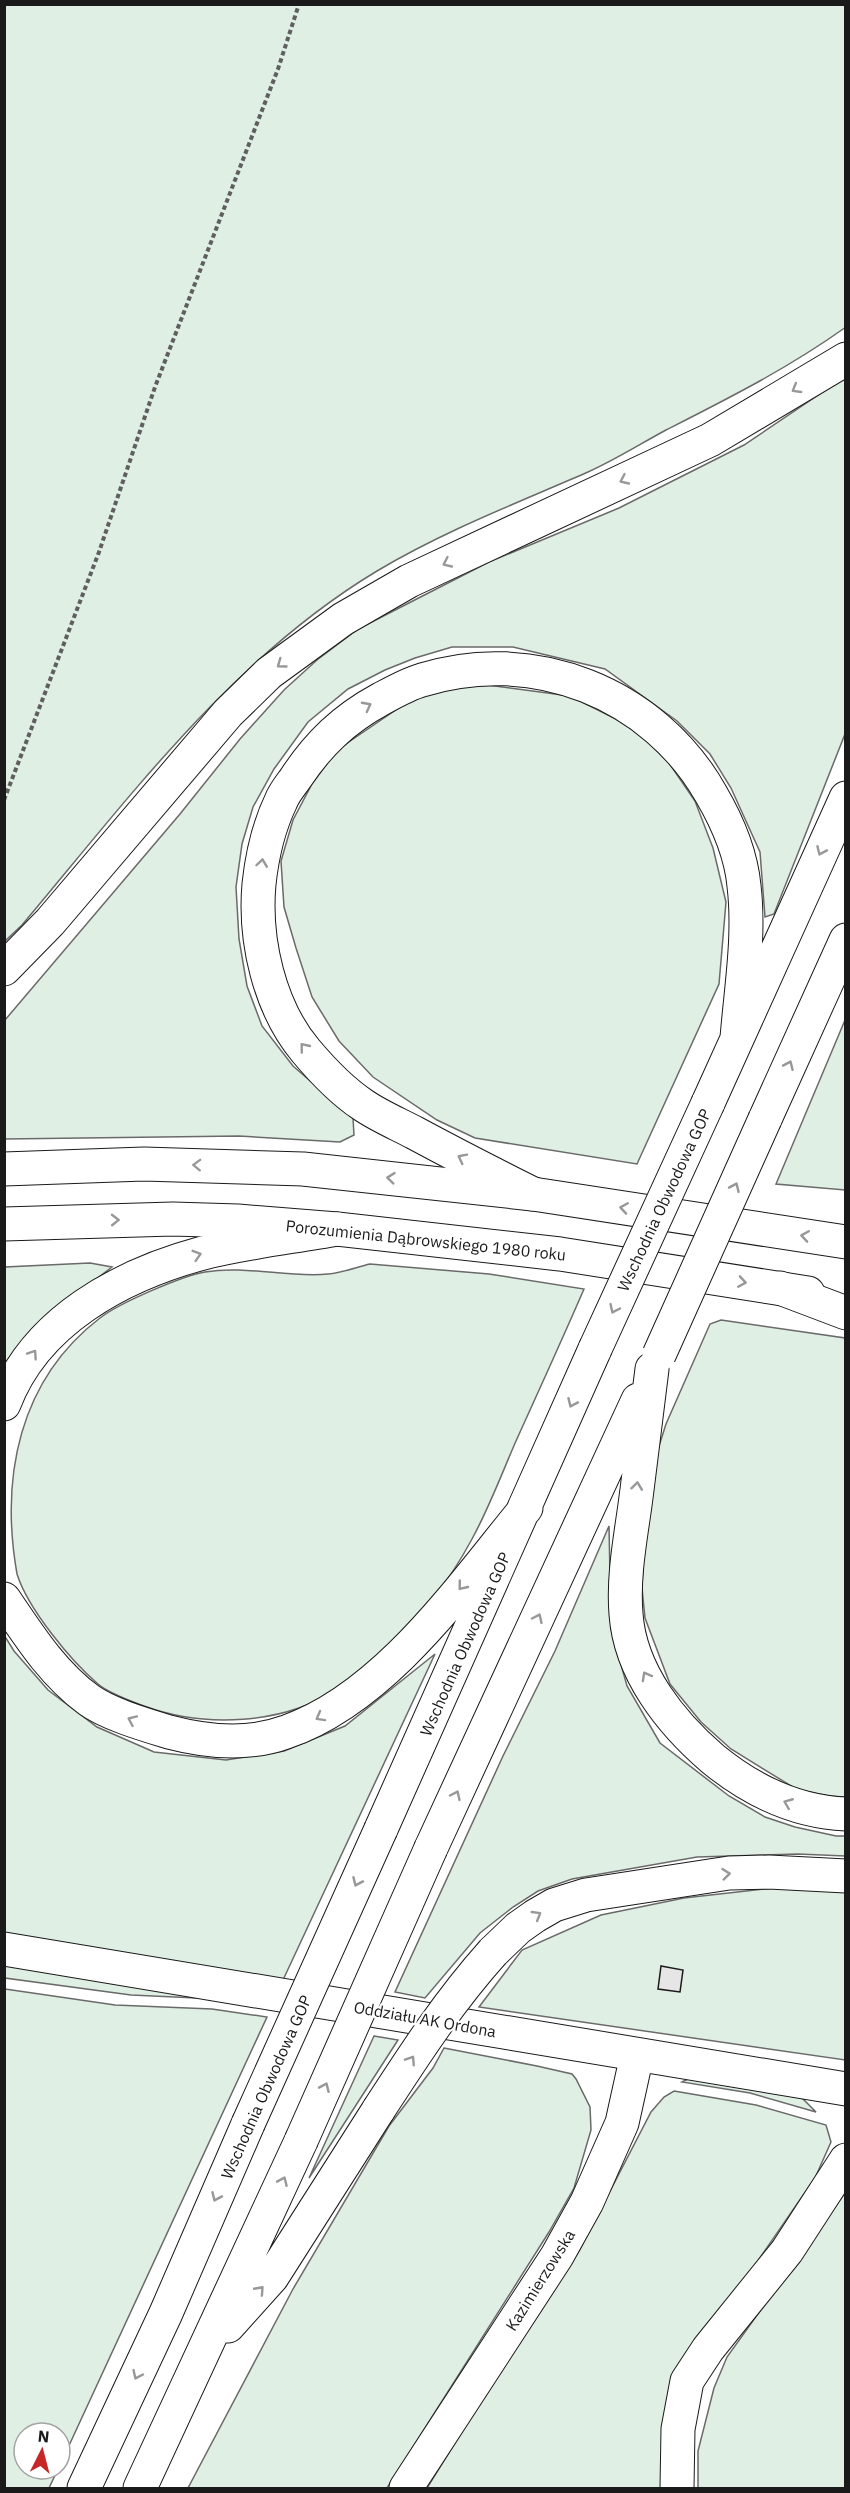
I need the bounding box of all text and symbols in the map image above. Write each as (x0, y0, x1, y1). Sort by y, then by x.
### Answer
one-way arrow (792, 382, 802, 394)
one-way arrow (619, 473, 630, 485)
one-way arrow (442, 556, 453, 568)
one-way arrow (276, 657, 287, 668)
one-way arrow (361, 702, 372, 714)
one-way arrow (817, 845, 829, 856)
one-way arrow (256, 859, 268, 868)
one-way arrow (300, 1043, 311, 1054)
one-way arrow (782, 1061, 794, 1072)
street label: Wschodnia Obwodowa GOP (613, 1105, 715, 1294)
one-way arrow (457, 1153, 468, 1165)
one-way arrow (192, 1159, 201, 1172)
one-way arrow (386, 1173, 395, 1185)
one-way arrow (727, 1182, 739, 1193)
one-way arrow (619, 1202, 629, 1215)
one-way arrow (110, 1214, 119, 1226)
street label: Porozumienia Dąbrowskiego 1980 roku (285, 1215, 567, 1265)
one-way arrow (800, 1230, 810, 1243)
one-way arrow (191, 1250, 202, 1263)
one-way arrow (737, 1276, 747, 1288)
one-way arrow (609, 1302, 621, 1313)
one-way arrow (26, 1350, 38, 1360)
one-way arrow (567, 1397, 579, 1408)
one-way arrow (630, 1481, 643, 1491)
street label: Wschodnia Obwodowa GOP (415, 1549, 515, 1739)
one-way arrow (459, 1579, 470, 1590)
one-way arrow (530, 1614, 542, 1625)
one-way arrow (642, 1672, 653, 1683)
one-way arrow (315, 1710, 326, 1721)
one-way arrow (127, 1715, 138, 1727)
one-way arrow (449, 1791, 461, 1802)
one-way arrow (784, 1797, 794, 1810)
one-way arrow (722, 1868, 731, 1881)
one-way arrow (353, 1876, 365, 1887)
one-way arrow (531, 1910, 541, 1922)
street label: Wschodnia Obwodowa GOP (216, 1992, 316, 2182)
street label: Oddziału AK Ordona (352, 1997, 498, 2041)
one-way arrow (404, 2056, 415, 2067)
one-way arrow (318, 2083, 330, 2094)
one-way arrow (275, 2177, 287, 2188)
one-way arrow (212, 2191, 224, 2202)
street label: Kazimierzowska (501, 2225, 579, 2334)
one-way arrow (253, 2287, 264, 2297)
one-way arrow (132, 2368, 144, 2379)
north arrow (12, 2421, 72, 2481)
text: N (37, 2426, 50, 2447)

